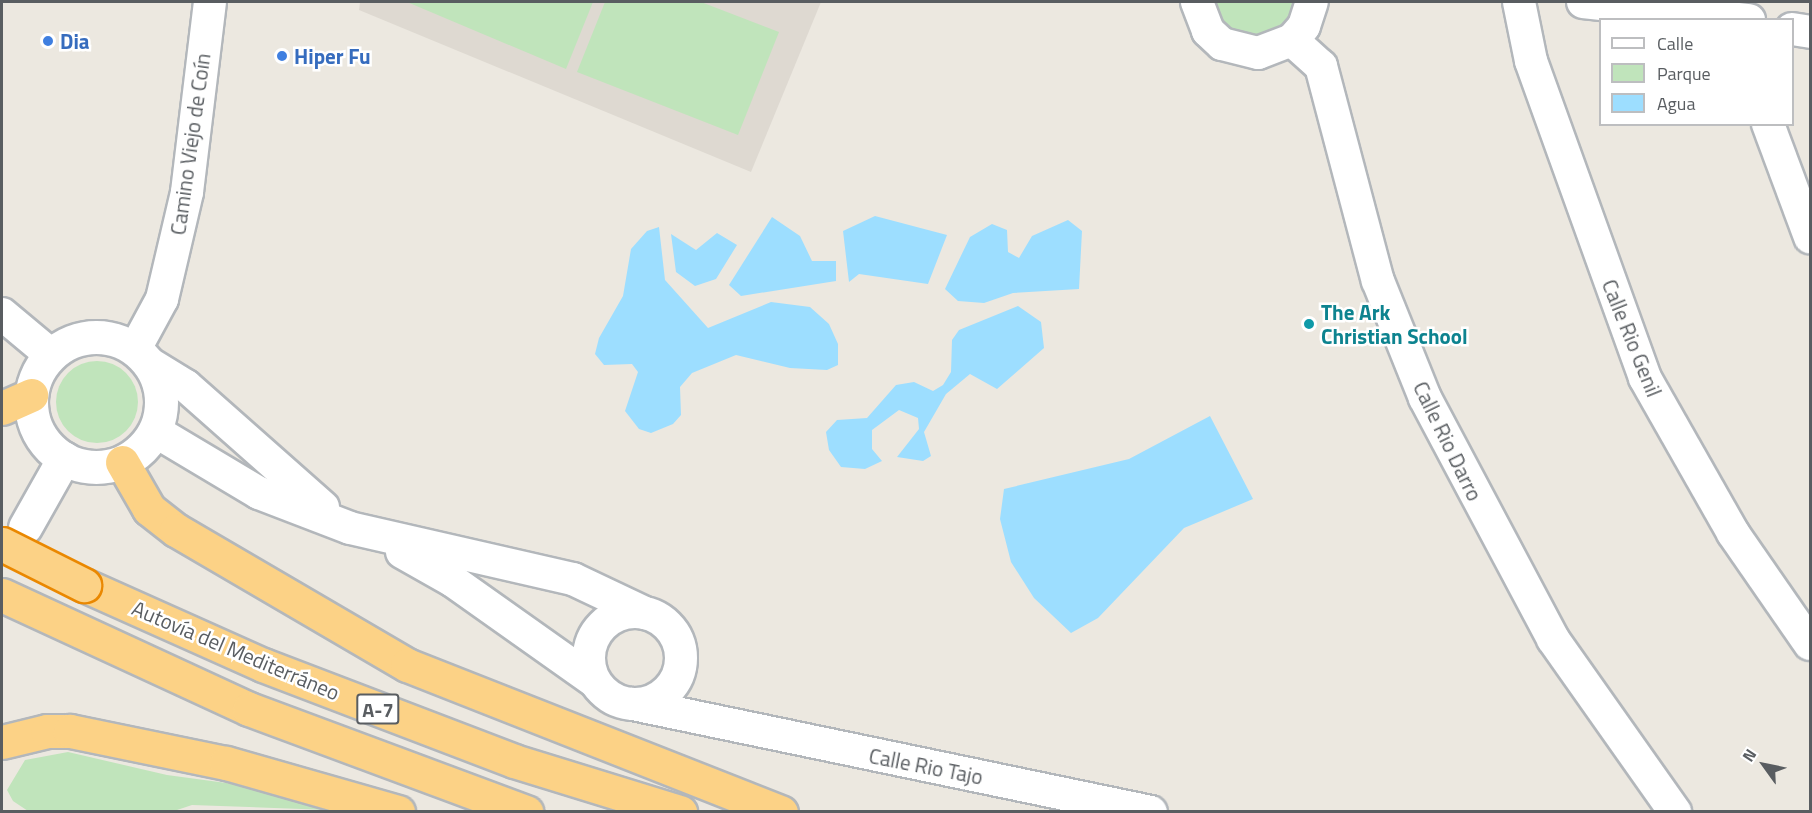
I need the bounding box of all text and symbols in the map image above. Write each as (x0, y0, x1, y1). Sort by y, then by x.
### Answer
legend (1599, 18, 1794, 126)
place label: Dia (60, 28, 90, 54)
text: Calle (1657, 30, 1693, 57)
marker: Dia (41, 34, 55, 48)
place label: Hiper Fu (294, 43, 371, 69)
marker: Hiper Fu (275, 49, 289, 63)
street label: Camino Viejo de Coín (165, 51, 215, 237)
text: Parque (1657, 60, 1711, 87)
text: Agua (1657, 90, 1695, 117)
street label: Calle Rio Genil (1597, 276, 1667, 400)
place label: The Ark Christian School (1321, 299, 1468, 349)
marker: The Ark Christian School (1302, 317, 1316, 331)
street label: Calle Rio Darro (1408, 377, 1488, 505)
street label: Autovía del Mediterráneo (129, 595, 343, 705)
road number: A-7 (356, 692, 400, 726)
north arrow (1734, 735, 1794, 795)
street label: Calle Rio Tajo (867, 743, 985, 789)
text: N (1736, 744, 1762, 766)

